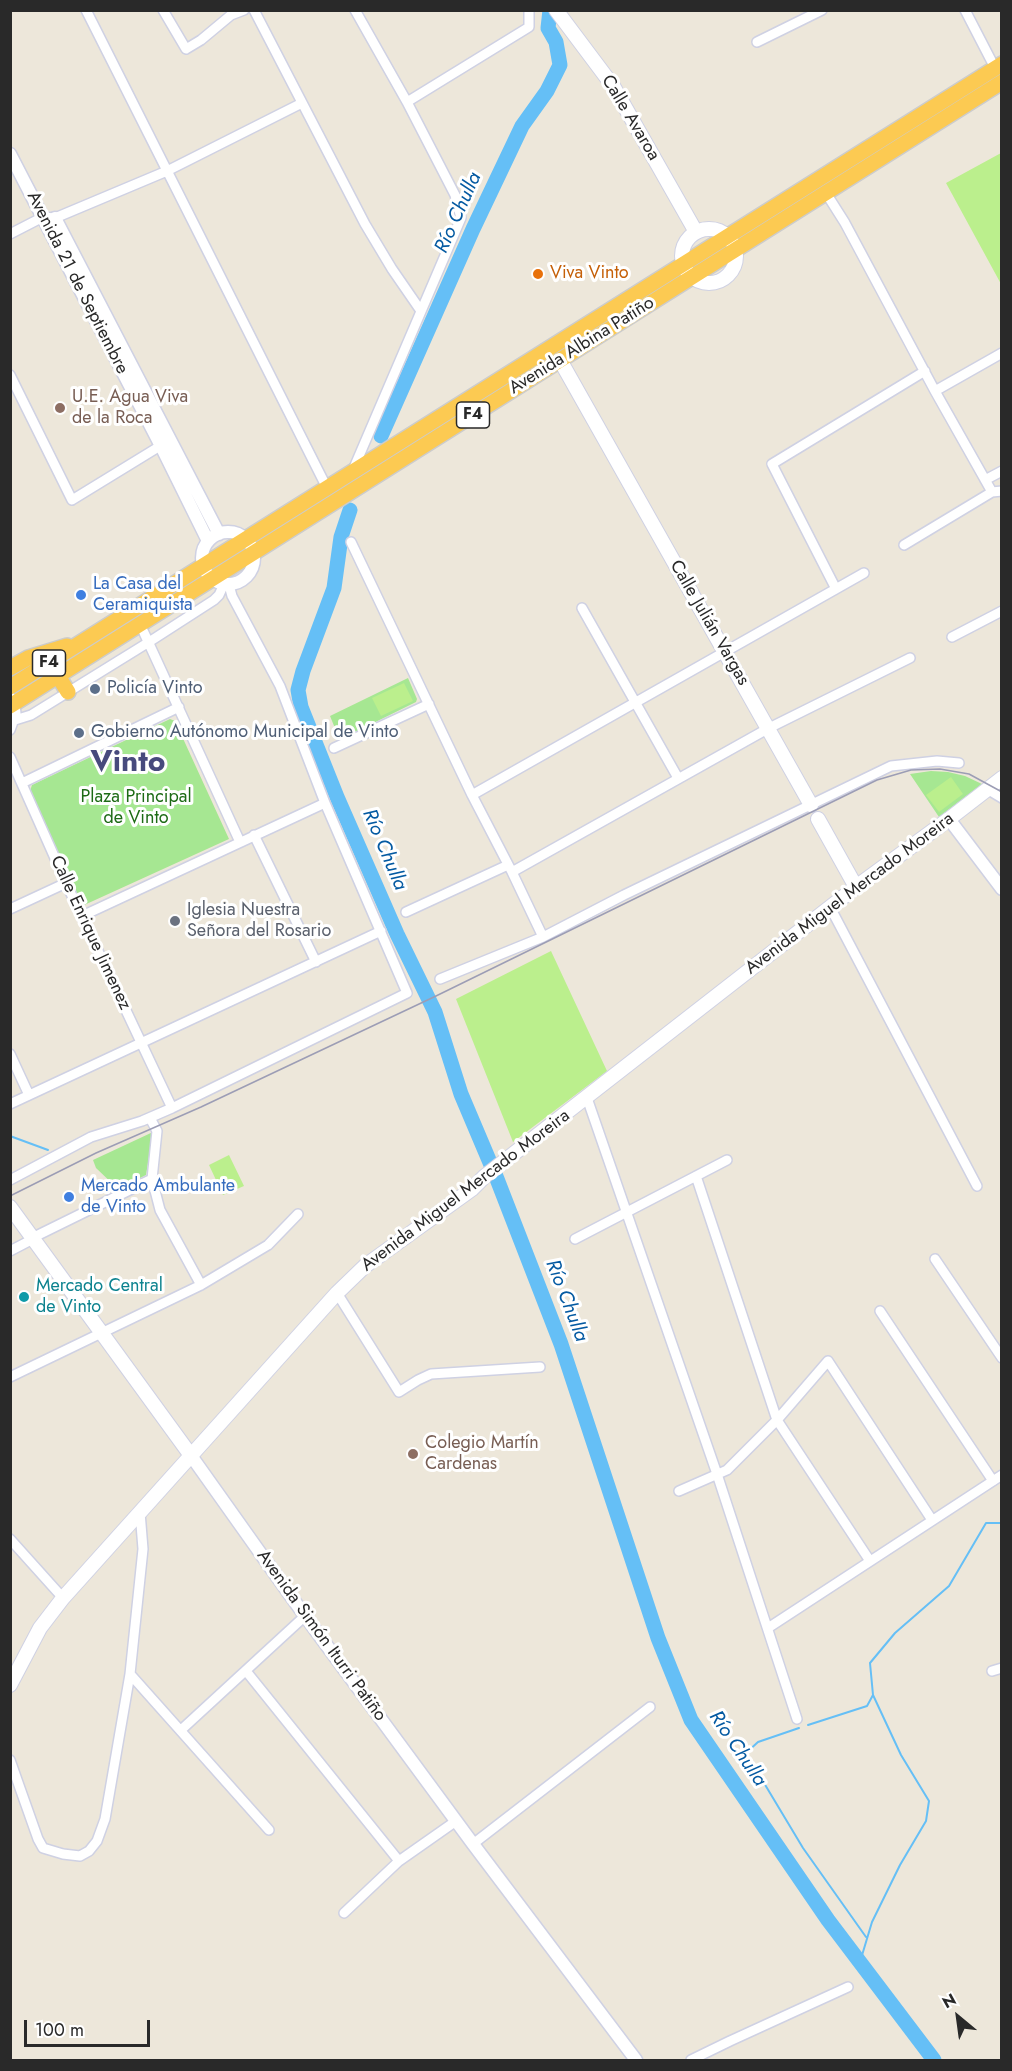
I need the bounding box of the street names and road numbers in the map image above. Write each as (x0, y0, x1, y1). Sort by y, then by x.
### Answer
street label: Calle Avaroa (596, 71, 664, 165)
street label: Avenida 21 de Septiembre (21, 188, 133, 378)
street label: Avenida Albina Patiño (505, 293, 659, 399)
road number: F4 (456, 402, 490, 428)
street label: Calle Julián Vargas (664, 557, 754, 689)
road number: F4 (32, 650, 66, 676)
street label: Avenida Miguel Mercado Moreira (741, 808, 959, 980)
street label: Calle Enrique Jimenez (45, 853, 135, 1013)
street label: Avenida Miguel Mercado Moreira (357, 1105, 575, 1277)
street label: Avenida Simón Iturri Patiño (252, 1546, 390, 1726)

